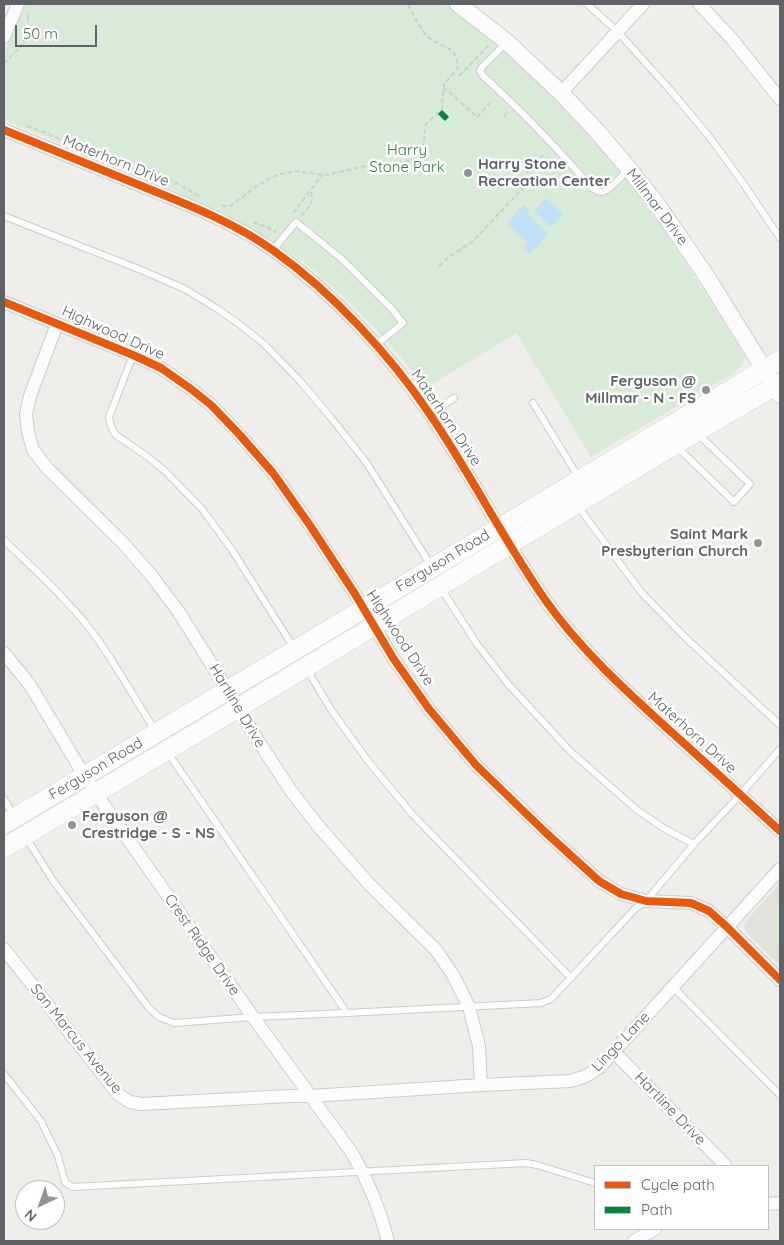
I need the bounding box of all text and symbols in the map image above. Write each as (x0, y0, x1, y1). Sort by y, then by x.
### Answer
scale bar (18, 15, 100, 47)
text: 50 m (23, 24, 58, 43)
street label: Materhorn Drive (60, 131, 172, 191)
park label: Harry Stone Park (369, 141, 445, 176)
place label: Harry Stone Recreation Center (478, 155, 610, 190)
street label: Millmar Drive (622, 165, 692, 249)
marker: Harry Stone Recreation Center (462, 167, 474, 179)
street label: Highwood Drive (59, 302, 167, 364)
street label: Materhorn Drive (407, 366, 485, 470)
place label: Ferguson @ Millmar - N - FS (585, 372, 696, 407)
marker: Ferguson @ Millmar - N - FS (700, 384, 712, 396)
place label: Saint Mark Presbyterian Church (601, 525, 748, 560)
street label: Ferguson Road (393, 526, 493, 596)
marker: Saint Mark Presbyterian Church (752, 537, 764, 549)
street label: Highwood Drive (362, 587, 438, 689)
street label: Hartline Drive (205, 661, 269, 751)
street label: Materhorn Drive (644, 689, 740, 777)
street label: Ferguson Road (46, 734, 146, 804)
place label: Ferguson @ Crestridge - S - NS (82, 807, 215, 842)
marker: Ferguson @ Crestridge - S - NS (66, 819, 78, 831)
street label: Crest Ridge Drive (160, 891, 244, 999)
street label: San Marcus Avenue (26, 981, 126, 1097)
street label: Lingo Lane (588, 1008, 654, 1076)
street label: Hartline Drive (631, 1069, 709, 1149)
legend (594, 1165, 769, 1230)
text: Cycle path (641, 1175, 715, 1194)
north arrow (15, 1180, 65, 1230)
text: Path (641, 1200, 673, 1219)
text: N (21, 1205, 40, 1226)

